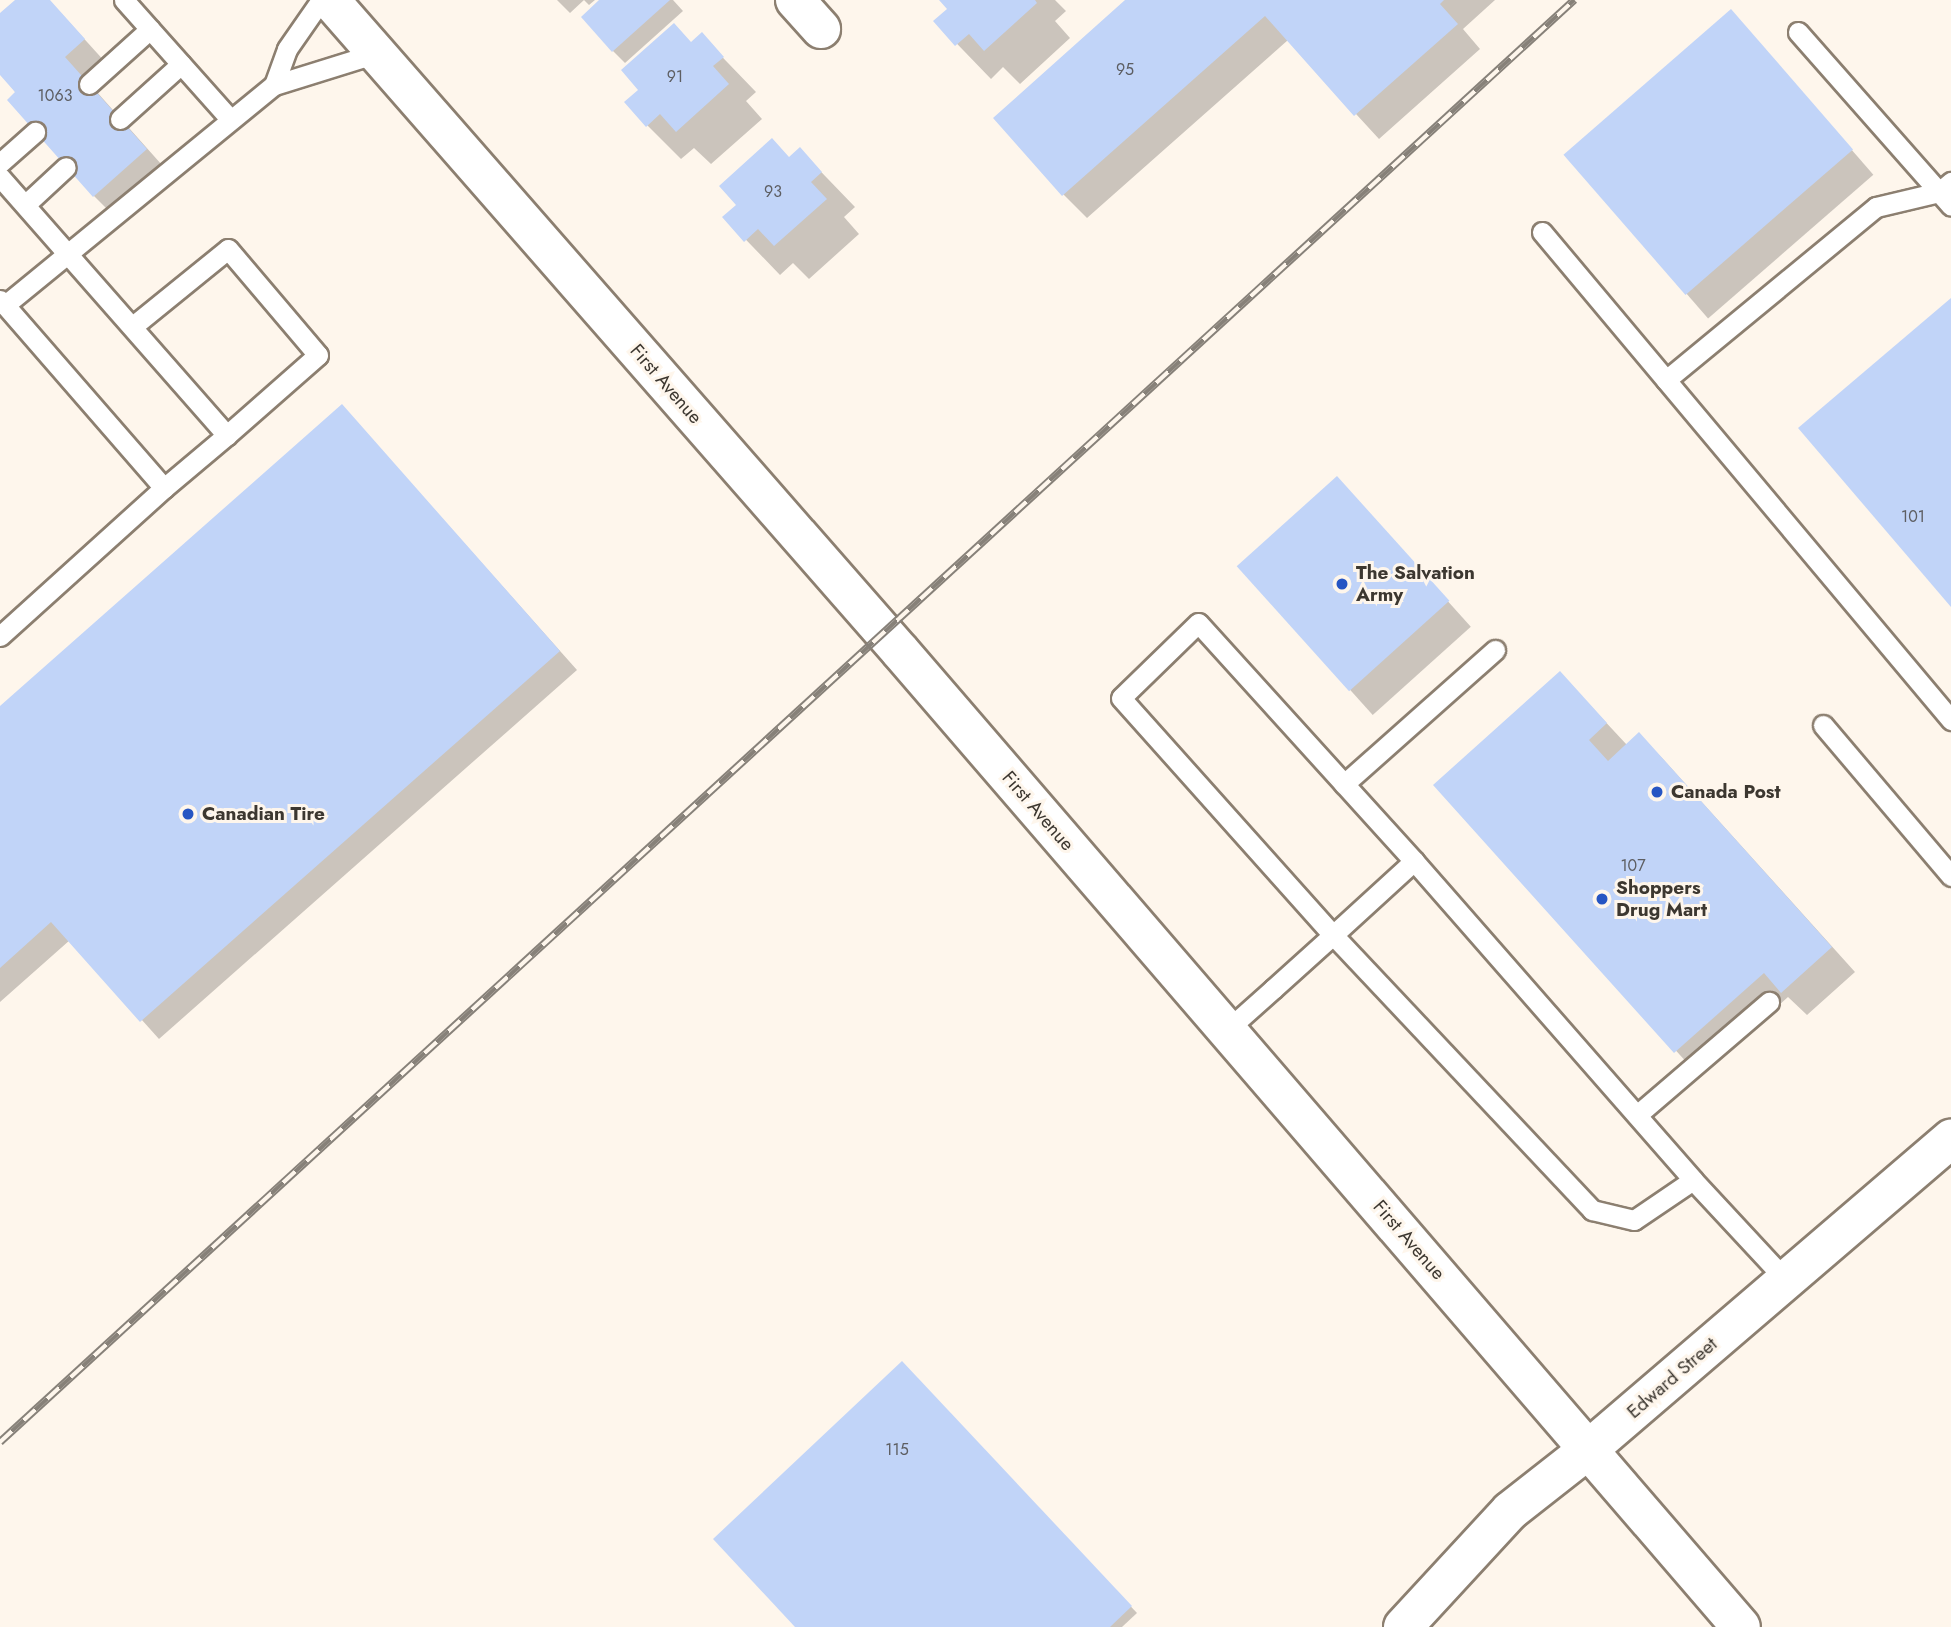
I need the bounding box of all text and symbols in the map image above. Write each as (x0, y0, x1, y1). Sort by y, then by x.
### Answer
house number: 95 (1116, 60, 1134, 80)
house number: 91 (667, 67, 683, 87)
house number: 1063 (38, 86, 72, 106)
house number: 93 (764, 182, 782, 202)
street label: First Avenue (625, 340, 707, 428)
house number: 101 (1901, 507, 1925, 527)
place label: The Salvation Army (1356, 562, 1475, 606)
marker: The Salvation Army (1334, 576, 1350, 592)
street label: First Avenue (997, 767, 1079, 855)
place label: Canada Post (1671, 781, 1781, 803)
marker: Canada Post (1649, 784, 1665, 800)
place label: Canadian Tire (202, 803, 325, 825)
marker: Canadian Tire (180, 806, 196, 822)
house number: 107 (1620, 856, 1646, 876)
place label: Shoppers Drug Mart (1616, 877, 1707, 921)
marker: Shoppers Drug Mart (1594, 891, 1610, 907)
street label: First Avenue (1368, 1196, 1450, 1284)
street label: Edward Street (1622, 1333, 1722, 1423)
house number: 115 (885, 1440, 909, 1460)

